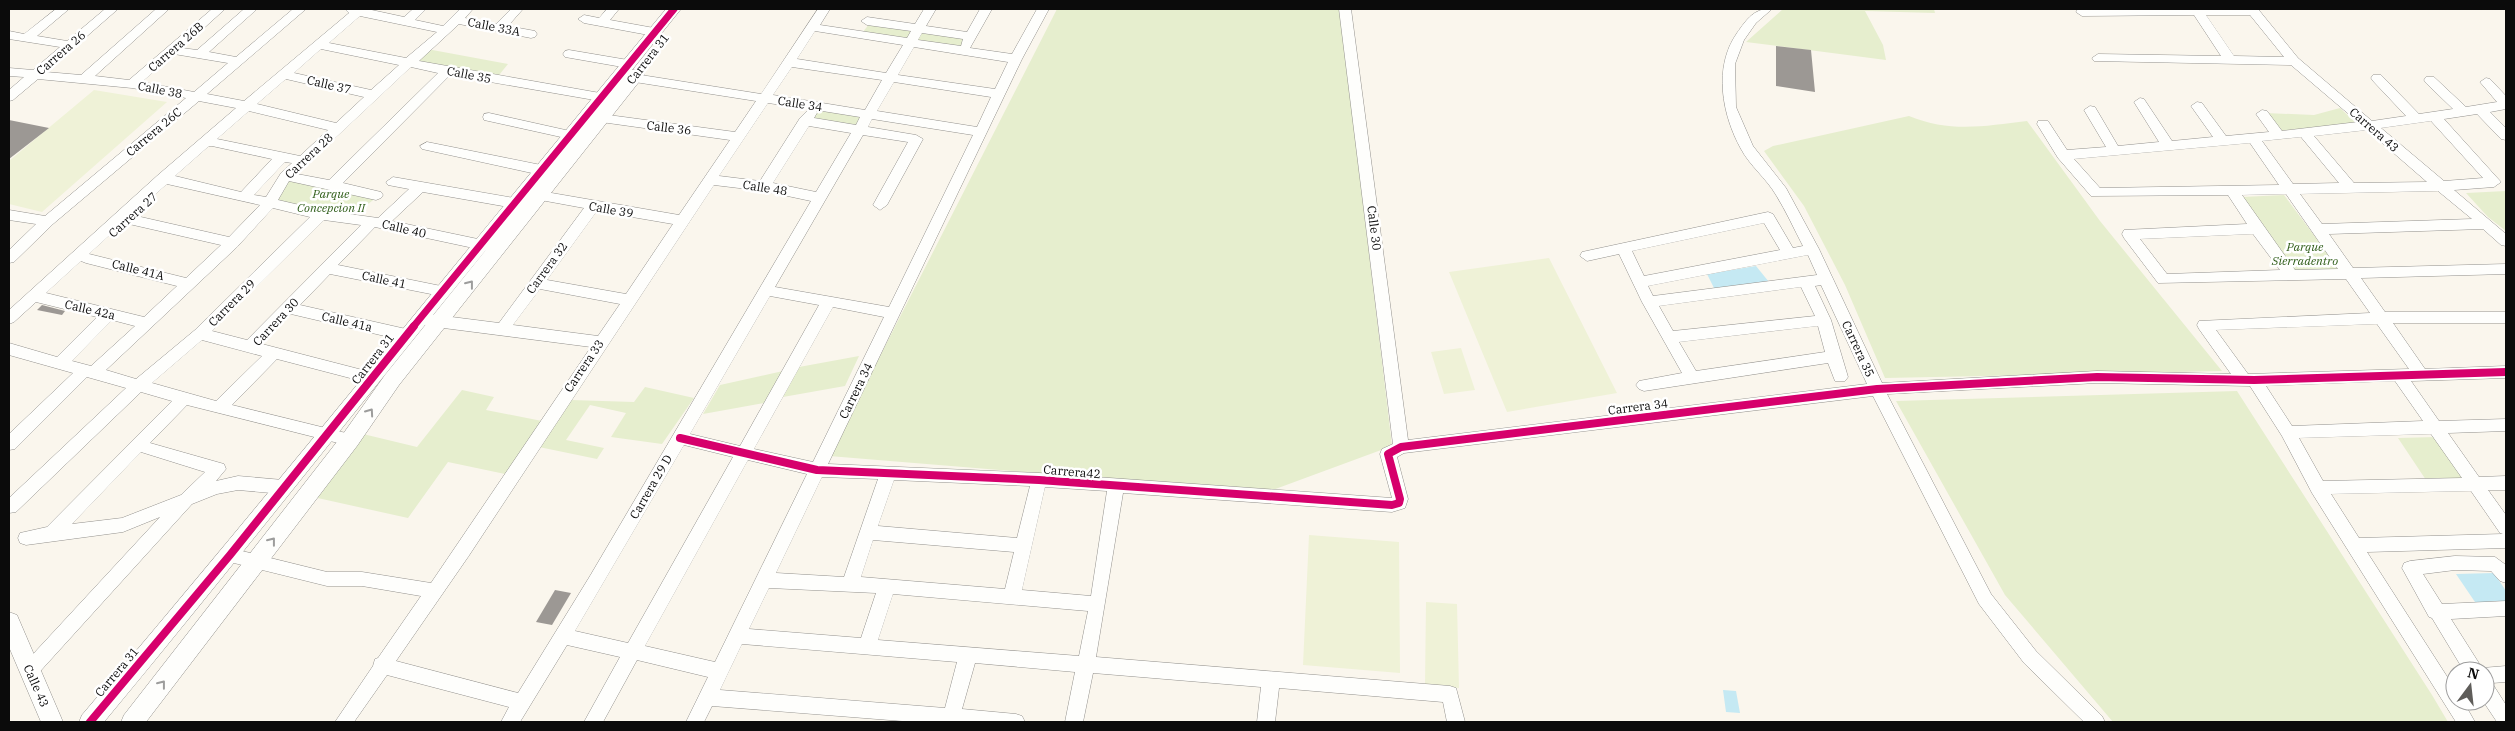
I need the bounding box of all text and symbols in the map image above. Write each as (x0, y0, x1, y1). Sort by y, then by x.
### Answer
street label: Calle 33A (467, 14, 522, 39)
street label: Carrera 26B (145, 19, 206, 75)
street label: Carrera 26 (33, 27, 88, 78)
street label: Carrera 31 (623, 30, 672, 87)
street label: Calle 35 (446, 63, 493, 86)
street label: Calle 37 (305, 72, 353, 97)
street label: Calle 38 (137, 78, 184, 101)
street label: Calle 34 (777, 93, 823, 114)
street label: Carrera 26C (123, 104, 185, 159)
street label: Carrera 43 (2347, 104, 2402, 155)
street label: Calle 36 (646, 117, 692, 138)
street label: Carrera 28 (281, 130, 336, 182)
street label: Calle 48 (742, 177, 788, 198)
park label: Parque Concepcion II (297, 186, 366, 215)
street label: Carrera 27 (105, 189, 160, 240)
street label: Calle 39 (588, 198, 635, 221)
street label: Calle 30 (1364, 205, 1385, 251)
street label: Calle 40 (380, 216, 428, 241)
street label: Carrera 32 (523, 239, 570, 297)
park label: Parque Sierradentro (2271, 239, 2338, 268)
street label: Calle 41A (110, 256, 167, 283)
street label: Calle 41 (361, 267, 408, 292)
street label: Carrera 29 (205, 276, 258, 329)
one-way arrow (464, 280, 473, 290)
street label: Carrera 30 (250, 294, 302, 349)
street label: Calle 42a (63, 296, 117, 323)
street label: Calle 41a (320, 308, 374, 335)
street label: Carrera 35 (1839, 318, 1878, 379)
street label: Carrera 31 (348, 330, 397, 387)
street label: Carrera 33 (560, 337, 607, 395)
street label: Carrera 34 (836, 360, 876, 421)
street label: Carrera 34 (1607, 395, 1669, 418)
one-way arrow (364, 408, 373, 417)
street label: Carrera 29 D (626, 452, 675, 522)
street label: Carrera42 (1043, 462, 1101, 481)
one-way arrow (267, 538, 275, 547)
street label: Carrera 31 (91, 644, 142, 700)
north arrow (2445, 661, 2495, 711)
street label: Calle 43 (20, 662, 52, 709)
text: N (2466, 663, 2481, 684)
one-way arrow (156, 680, 165, 689)

